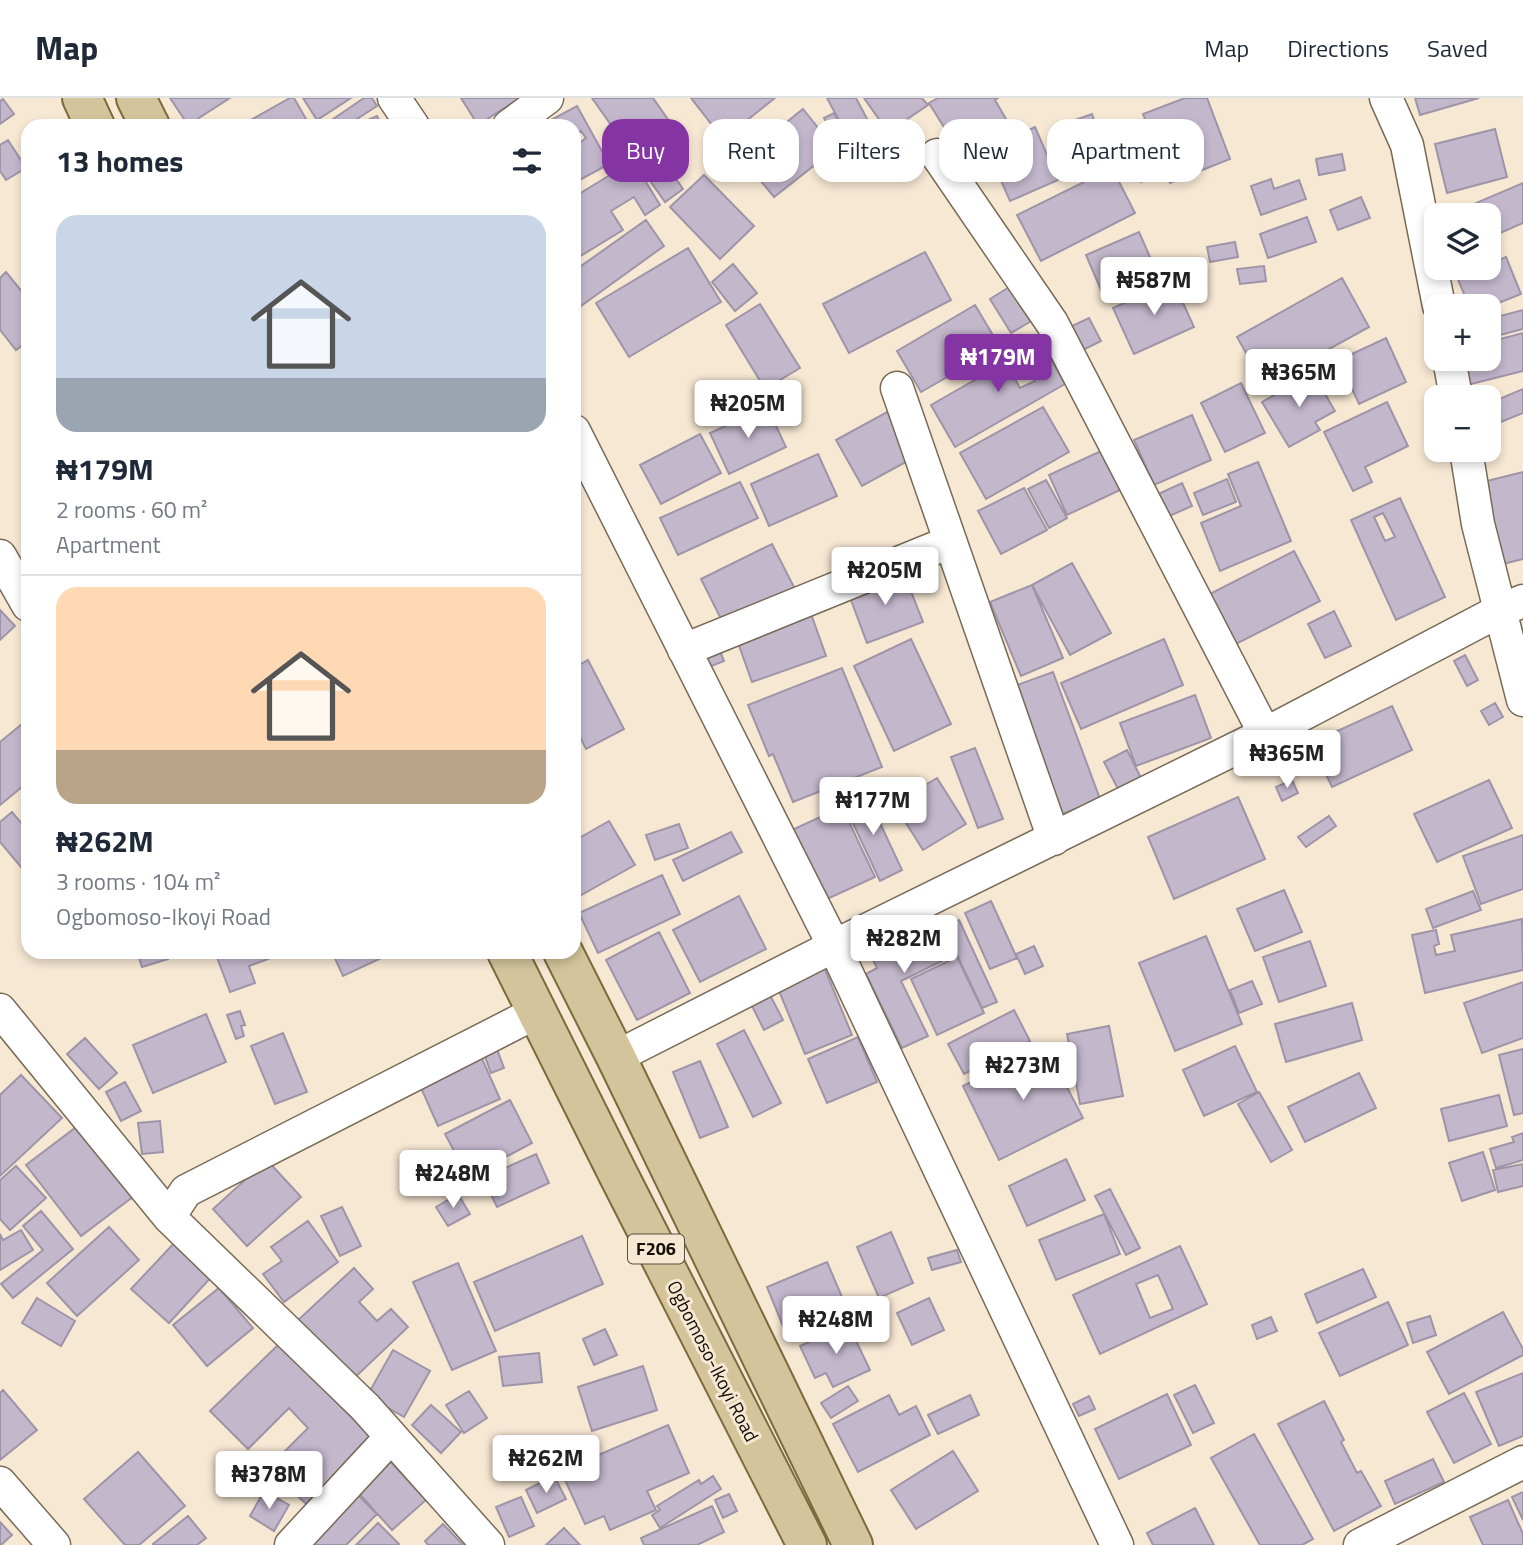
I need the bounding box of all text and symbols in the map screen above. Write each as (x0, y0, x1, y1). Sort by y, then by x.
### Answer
text: Map (35, 23, 98, 73)
text: Map (1204, 30, 1249, 66)
text: Directions (1287, 30, 1389, 66)
text: Saved (1427, 30, 1488, 66)
chip: Buy (602, 119, 689, 182)
chip: Rent (703, 119, 799, 182)
chip: Filters (813, 119, 925, 182)
chip: New (939, 119, 1033, 182)
chip: Apartment (1047, 119, 1204, 182)
text: 13 homes (56, 138, 183, 184)
icon: filters (508, 142, 546, 180)
map controls (1424, 203, 1501, 462)
button: layers (1424, 203, 1501, 280)
pin: ₦587M (1105, 258, 1203, 317)
icon: home (238, 261, 364, 387)
text: ₦587M (1117, 262, 1191, 297)
button: + (1424, 294, 1501, 371)
pin: ₦179M (949, 334, 1047, 394)
text: ₦179M (961, 339, 1035, 374)
pin: ₦365M (1250, 350, 1348, 409)
text: ₦365M (1262, 354, 1336, 389)
pin: ₦205M (699, 380, 797, 440)
text: ₦205M (711, 385, 785, 420)
button: − (1424, 385, 1501, 462)
text: ₦179M (56, 446, 154, 492)
text: 2 rooms · 60 m² (56, 492, 207, 527)
text: Apartment (56, 527, 161, 562)
pin: ₦205M (836, 547, 934, 607)
text: ₦205M (848, 552, 922, 587)
icon: home (238, 633, 364, 759)
pin: ₦365M (1238, 730, 1336, 790)
text: ₦365M (1250, 735, 1324, 770)
pin: ₦177M (824, 778, 922, 837)
text: ₦177M (836, 782, 910, 817)
text: ₦262M (56, 818, 154, 864)
text: 3 rooms · 104 m² (56, 864, 220, 899)
text: Ogbomoso-Ikoyi Road (56, 899, 271, 934)
pin: ₦282M (855, 916, 953, 975)
text: ₦282M (867, 920, 941, 955)
pin: ₦273M (974, 1042, 1072, 1102)
text: ₦273M (986, 1047, 1060, 1082)
pin: ₦248M (404, 1150, 502, 1210)
text: ₦248M (416, 1155, 490, 1190)
road number: F206 (628, 1234, 684, 1264)
street label: Ogbomoso-Ikoyi Road (660, 1275, 767, 1446)
pin: ₦248M (787, 1296, 885, 1356)
text: ₦248M (799, 1301, 873, 1336)
pin: ₦262M (497, 1436, 595, 1495)
text: ₦262M (509, 1440, 583, 1475)
pin: ₦378M (220, 1452, 318, 1511)
text: ₦378M (232, 1456, 306, 1491)

